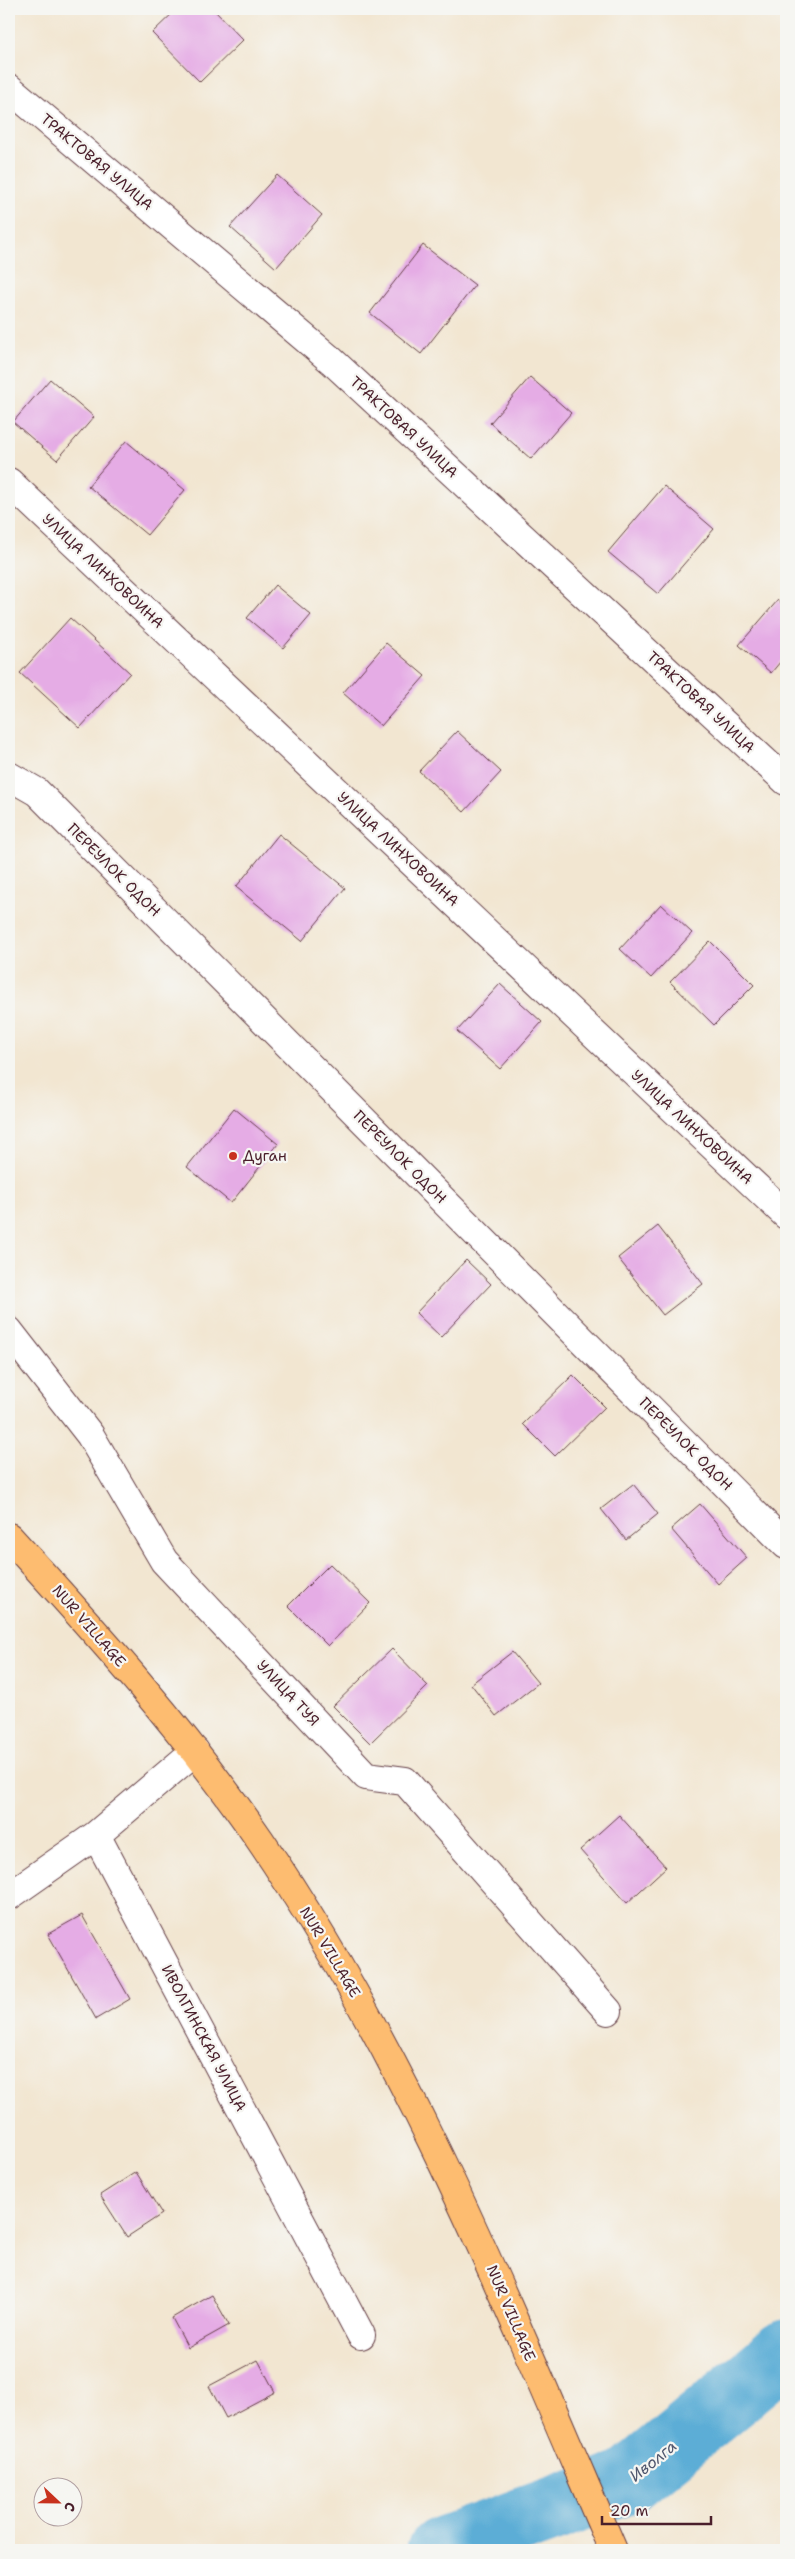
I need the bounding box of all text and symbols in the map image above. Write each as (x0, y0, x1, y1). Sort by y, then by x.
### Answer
street label: ТРАКТОВАЯ УЛИЦА (37, 109, 157, 215)
street label: ТРАКТОВАЯ УЛИЦА (346, 372, 462, 482)
street label: УЛИЦА ЛИНХОВОИНА (38, 509, 168, 633)
street label: ТРАКТОВАЯ УЛИЦА (643, 647, 759, 757)
street label: УЛИЦА ЛИНХОВОИНА (333, 787, 463, 911)
street label: ПЕРЕУЛОК ОДОН (63, 819, 165, 921)
street label: УЛИЦА ЛИНХОВОИНА (627, 1065, 757, 1189)
street label: ПЕРЕУЛОК ОДОН (349, 1106, 451, 1208)
place label: Дуган (243, 1146, 287, 1166)
marker: Дуган (227, 1150, 239, 1162)
street label: ПЕРЕУЛОК ОДОН (635, 1393, 737, 1495)
street label: NUR VILLAGE (48, 1581, 130, 1671)
street label: УЛИЦА ТУЯ (252, 1656, 324, 1730)
street label: NUR VILLAGE (295, 1903, 365, 2001)
street label: ИВОЛГИНСКАЯ УЛИЦА (157, 1961, 251, 2115)
street label: NUR VILLAGE (482, 2262, 540, 2364)
water label: Иволга (625, 2436, 681, 2486)
north arrow (32, 2476, 82, 2526)
scale bar (602, 2494, 711, 2526)
text: С (60, 2500, 80, 2514)
text: 20 m (610, 2501, 649, 2521)

